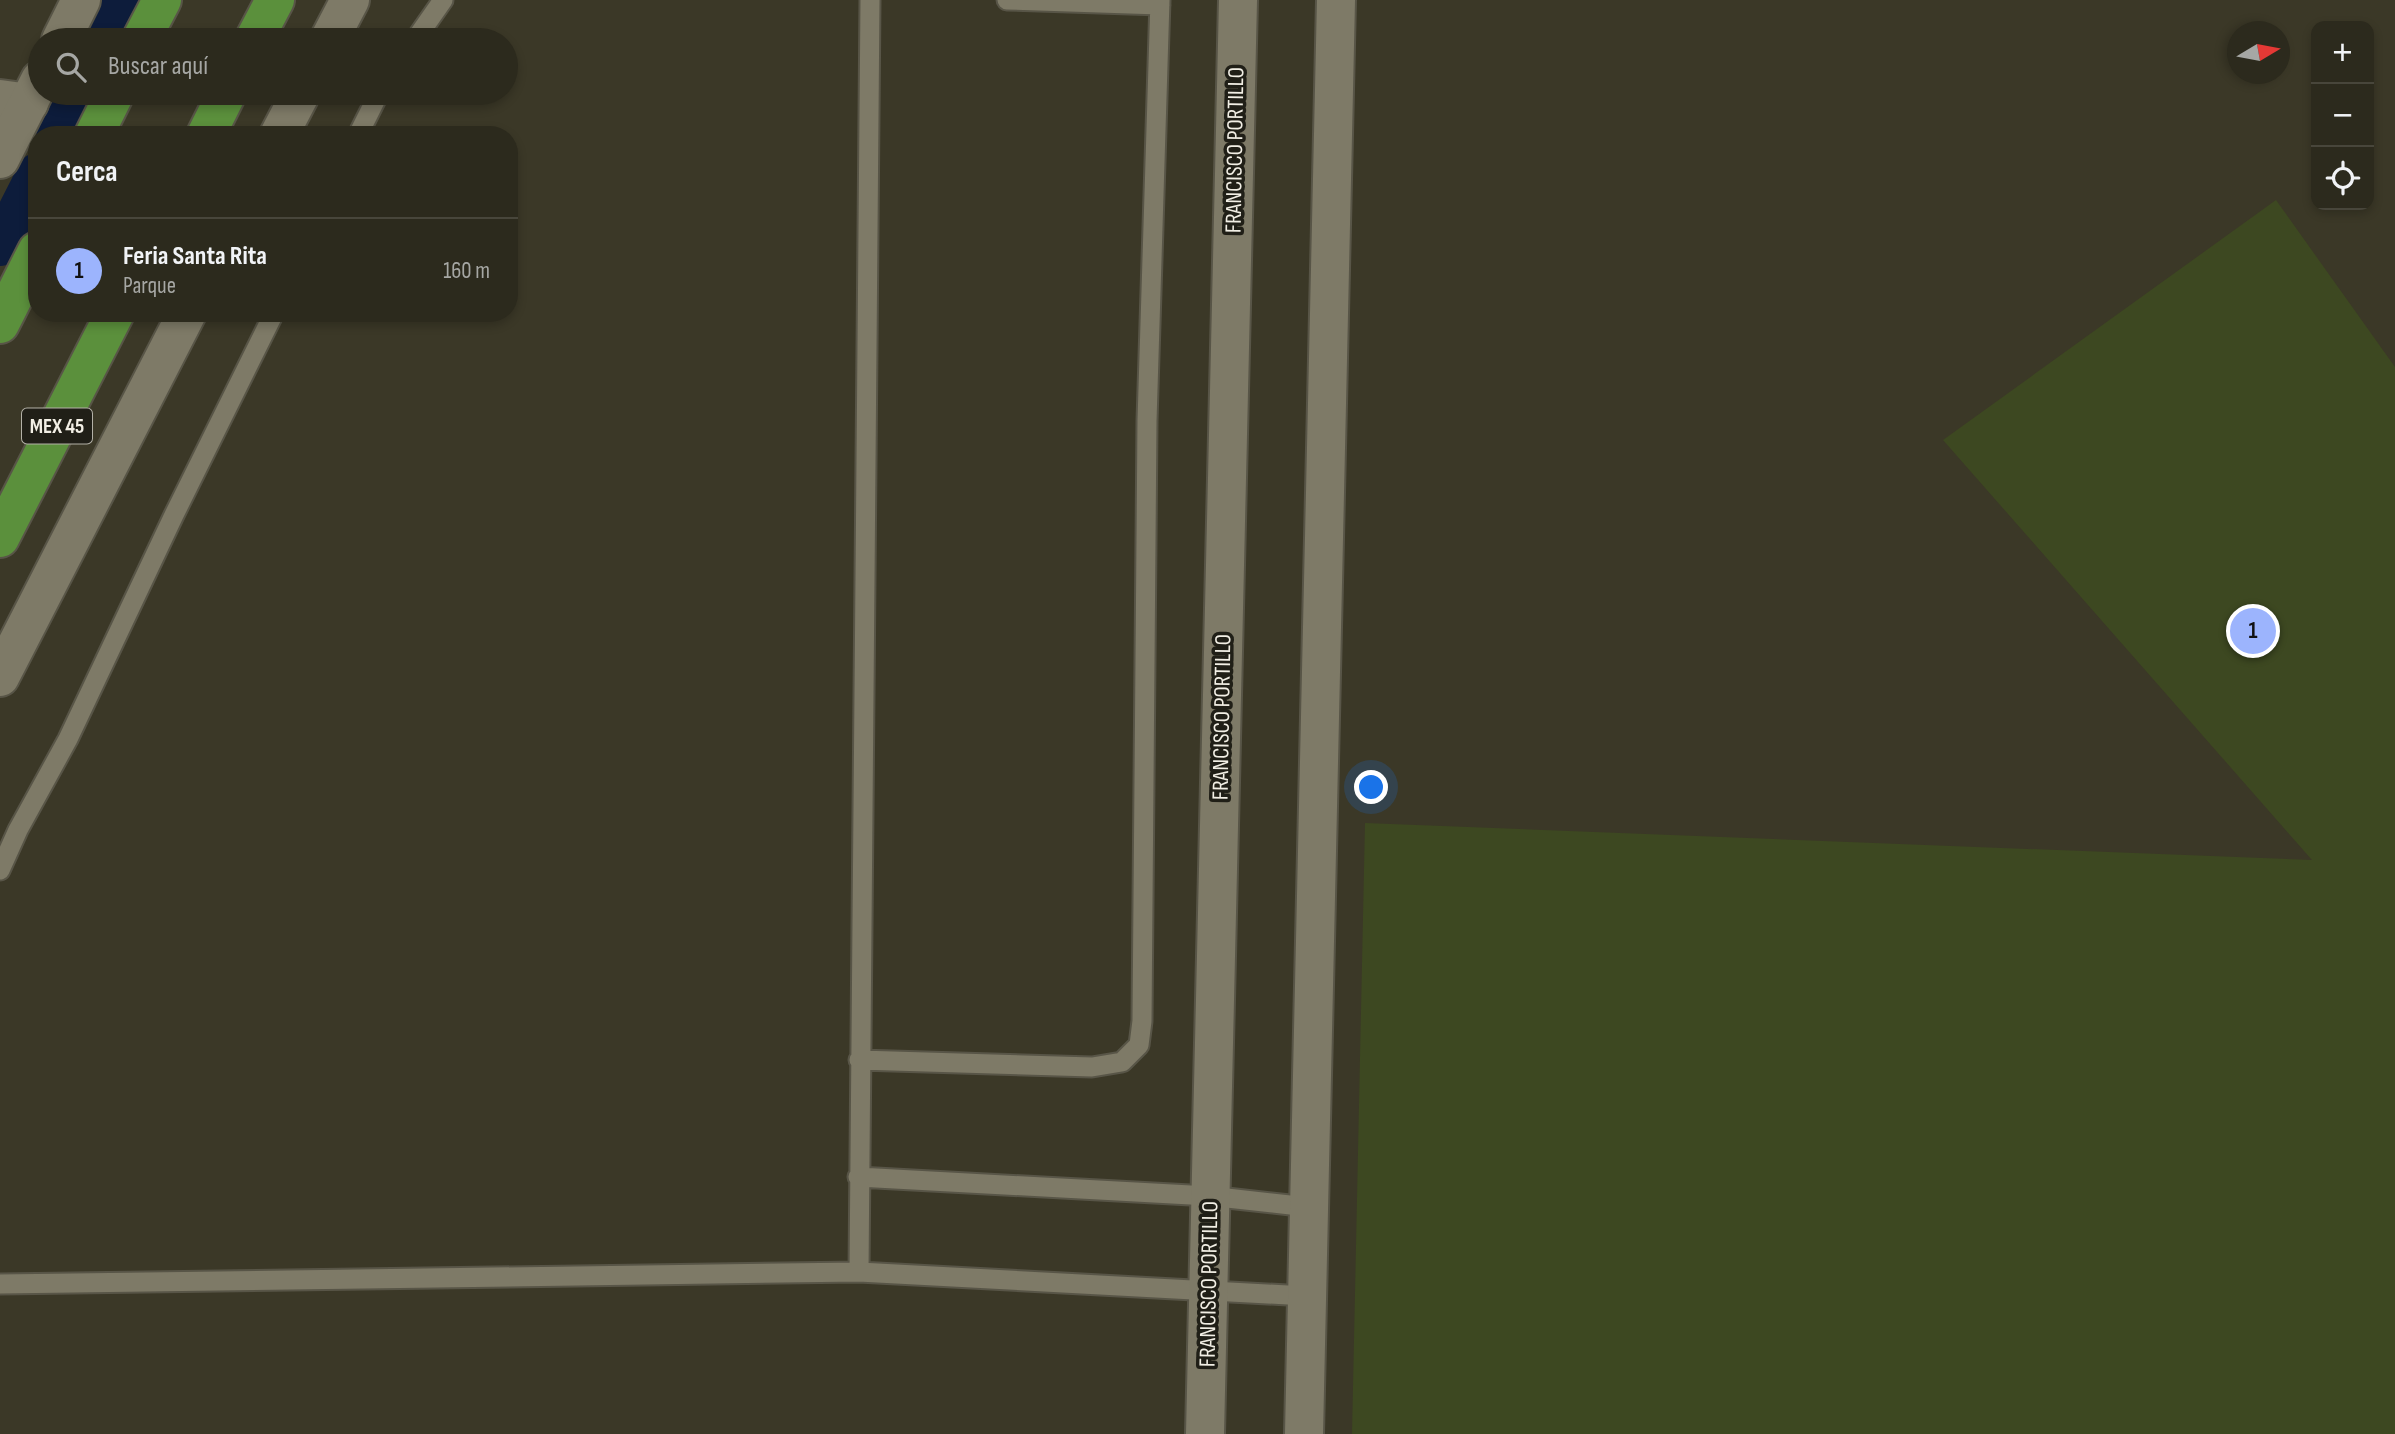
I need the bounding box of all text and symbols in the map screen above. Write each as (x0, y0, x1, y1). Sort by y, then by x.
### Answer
north arrow (2227, 21, 2290, 84)
map controls (2311, 21, 2374, 210)
button: + (2311, 21, 2374, 84)
search box (28, 28, 518, 105)
icon: search (52, 48, 90, 86)
text: Buscar aquí (108, 51, 208, 82)
street label: FRANCISCO PORTILLO (1220, 67, 1250, 233)
button: − (2311, 84, 2374, 147)
button: locate (2311, 147, 2374, 210)
text: Cerca (56, 154, 118, 190)
text: Feria Santa Rita (123, 241, 267, 272)
text: 1 (74, 257, 84, 285)
text: 160 m (443, 257, 490, 285)
text: Parque (123, 272, 176, 300)
road number: MEX 45 (22, 408, 92, 444)
pin: 1 (2230, 605, 2276, 657)
street label: FRANCISCO PORTILLO (1207, 634, 1237, 800)
your location (1354, 770, 1388, 804)
street label: FRANCISCO PORTILLO (1194, 1201, 1224, 1367)

